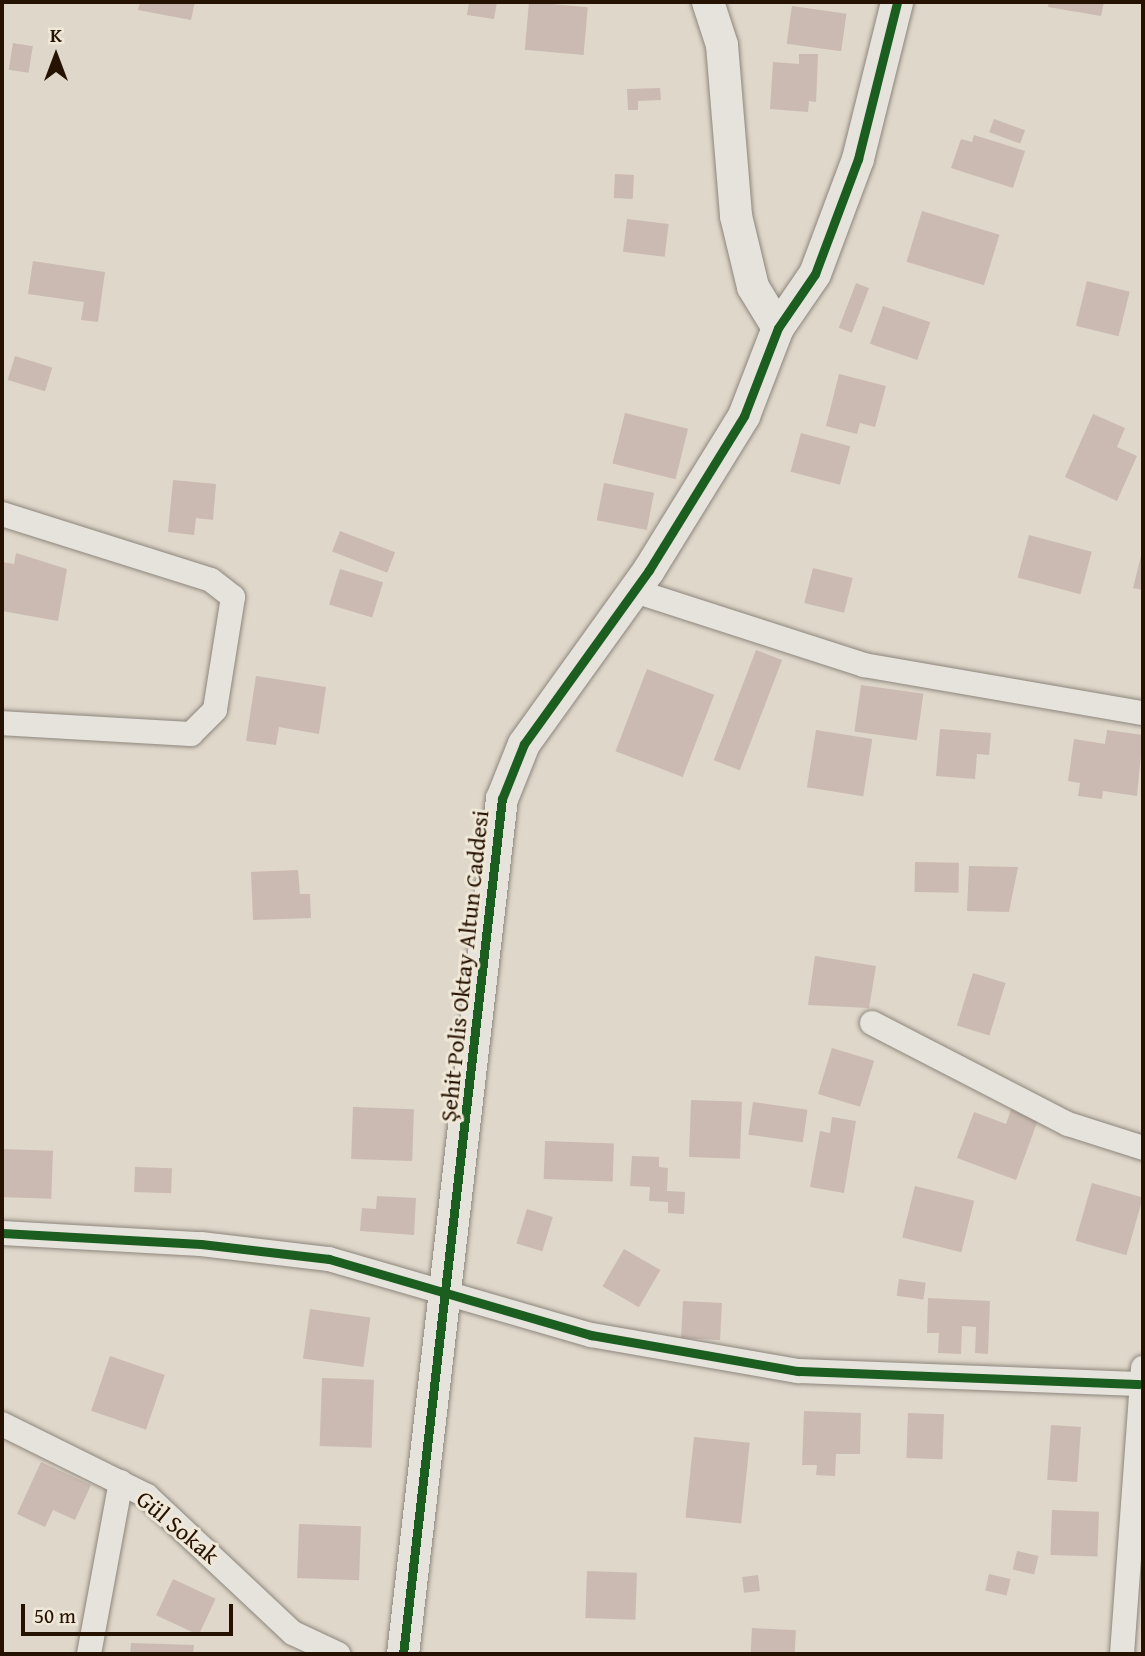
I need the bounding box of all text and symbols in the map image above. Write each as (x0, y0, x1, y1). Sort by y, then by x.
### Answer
north arrow (21, 21, 91, 91)
text: K (50, 21, 62, 49)
street label: Şehit Polis Oktay Altun Caddesi (433, 809, 495, 1123)
street label: Gül Sokak (131, 1484, 225, 1570)
scale bar (24, 1590, 236, 1634)
text: 50 m (34, 1600, 76, 1631)

